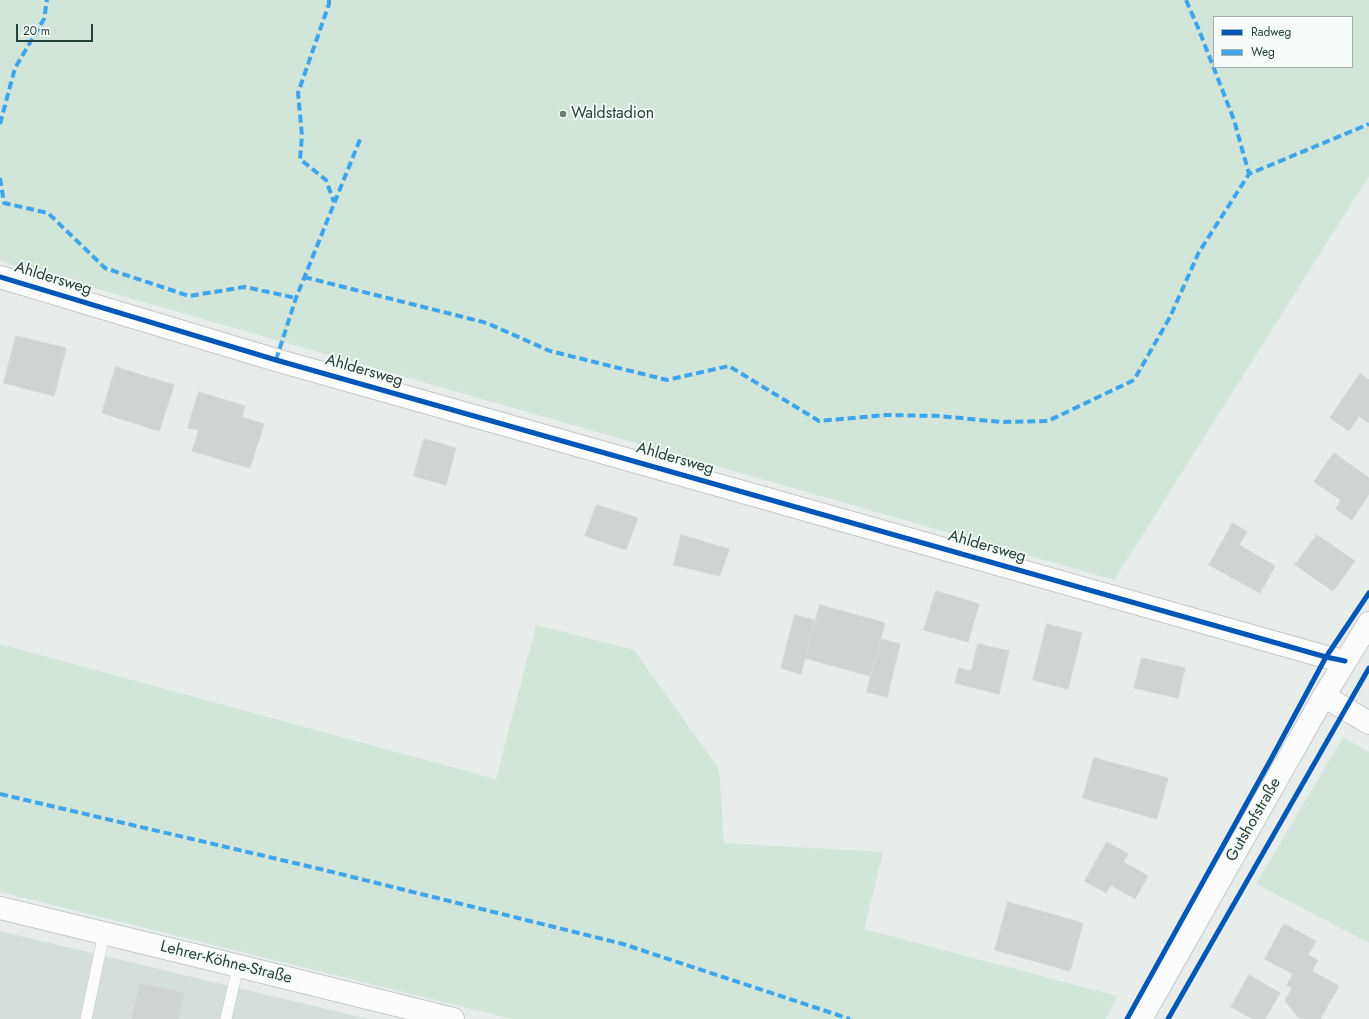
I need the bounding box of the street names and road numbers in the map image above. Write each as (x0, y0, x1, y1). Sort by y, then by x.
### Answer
street label: Ahldersweg (12, 258, 94, 300)
street label: Ahldersweg (323, 351, 405, 391)
street label: Ahldersweg (634, 439, 716, 479)
street label: Ahldersweg (946, 527, 1028, 567)
street label: Gutshofstraße (1222, 775, 1286, 865)
street label: Lehrer-Köhne-Straße (158, 937, 294, 989)

